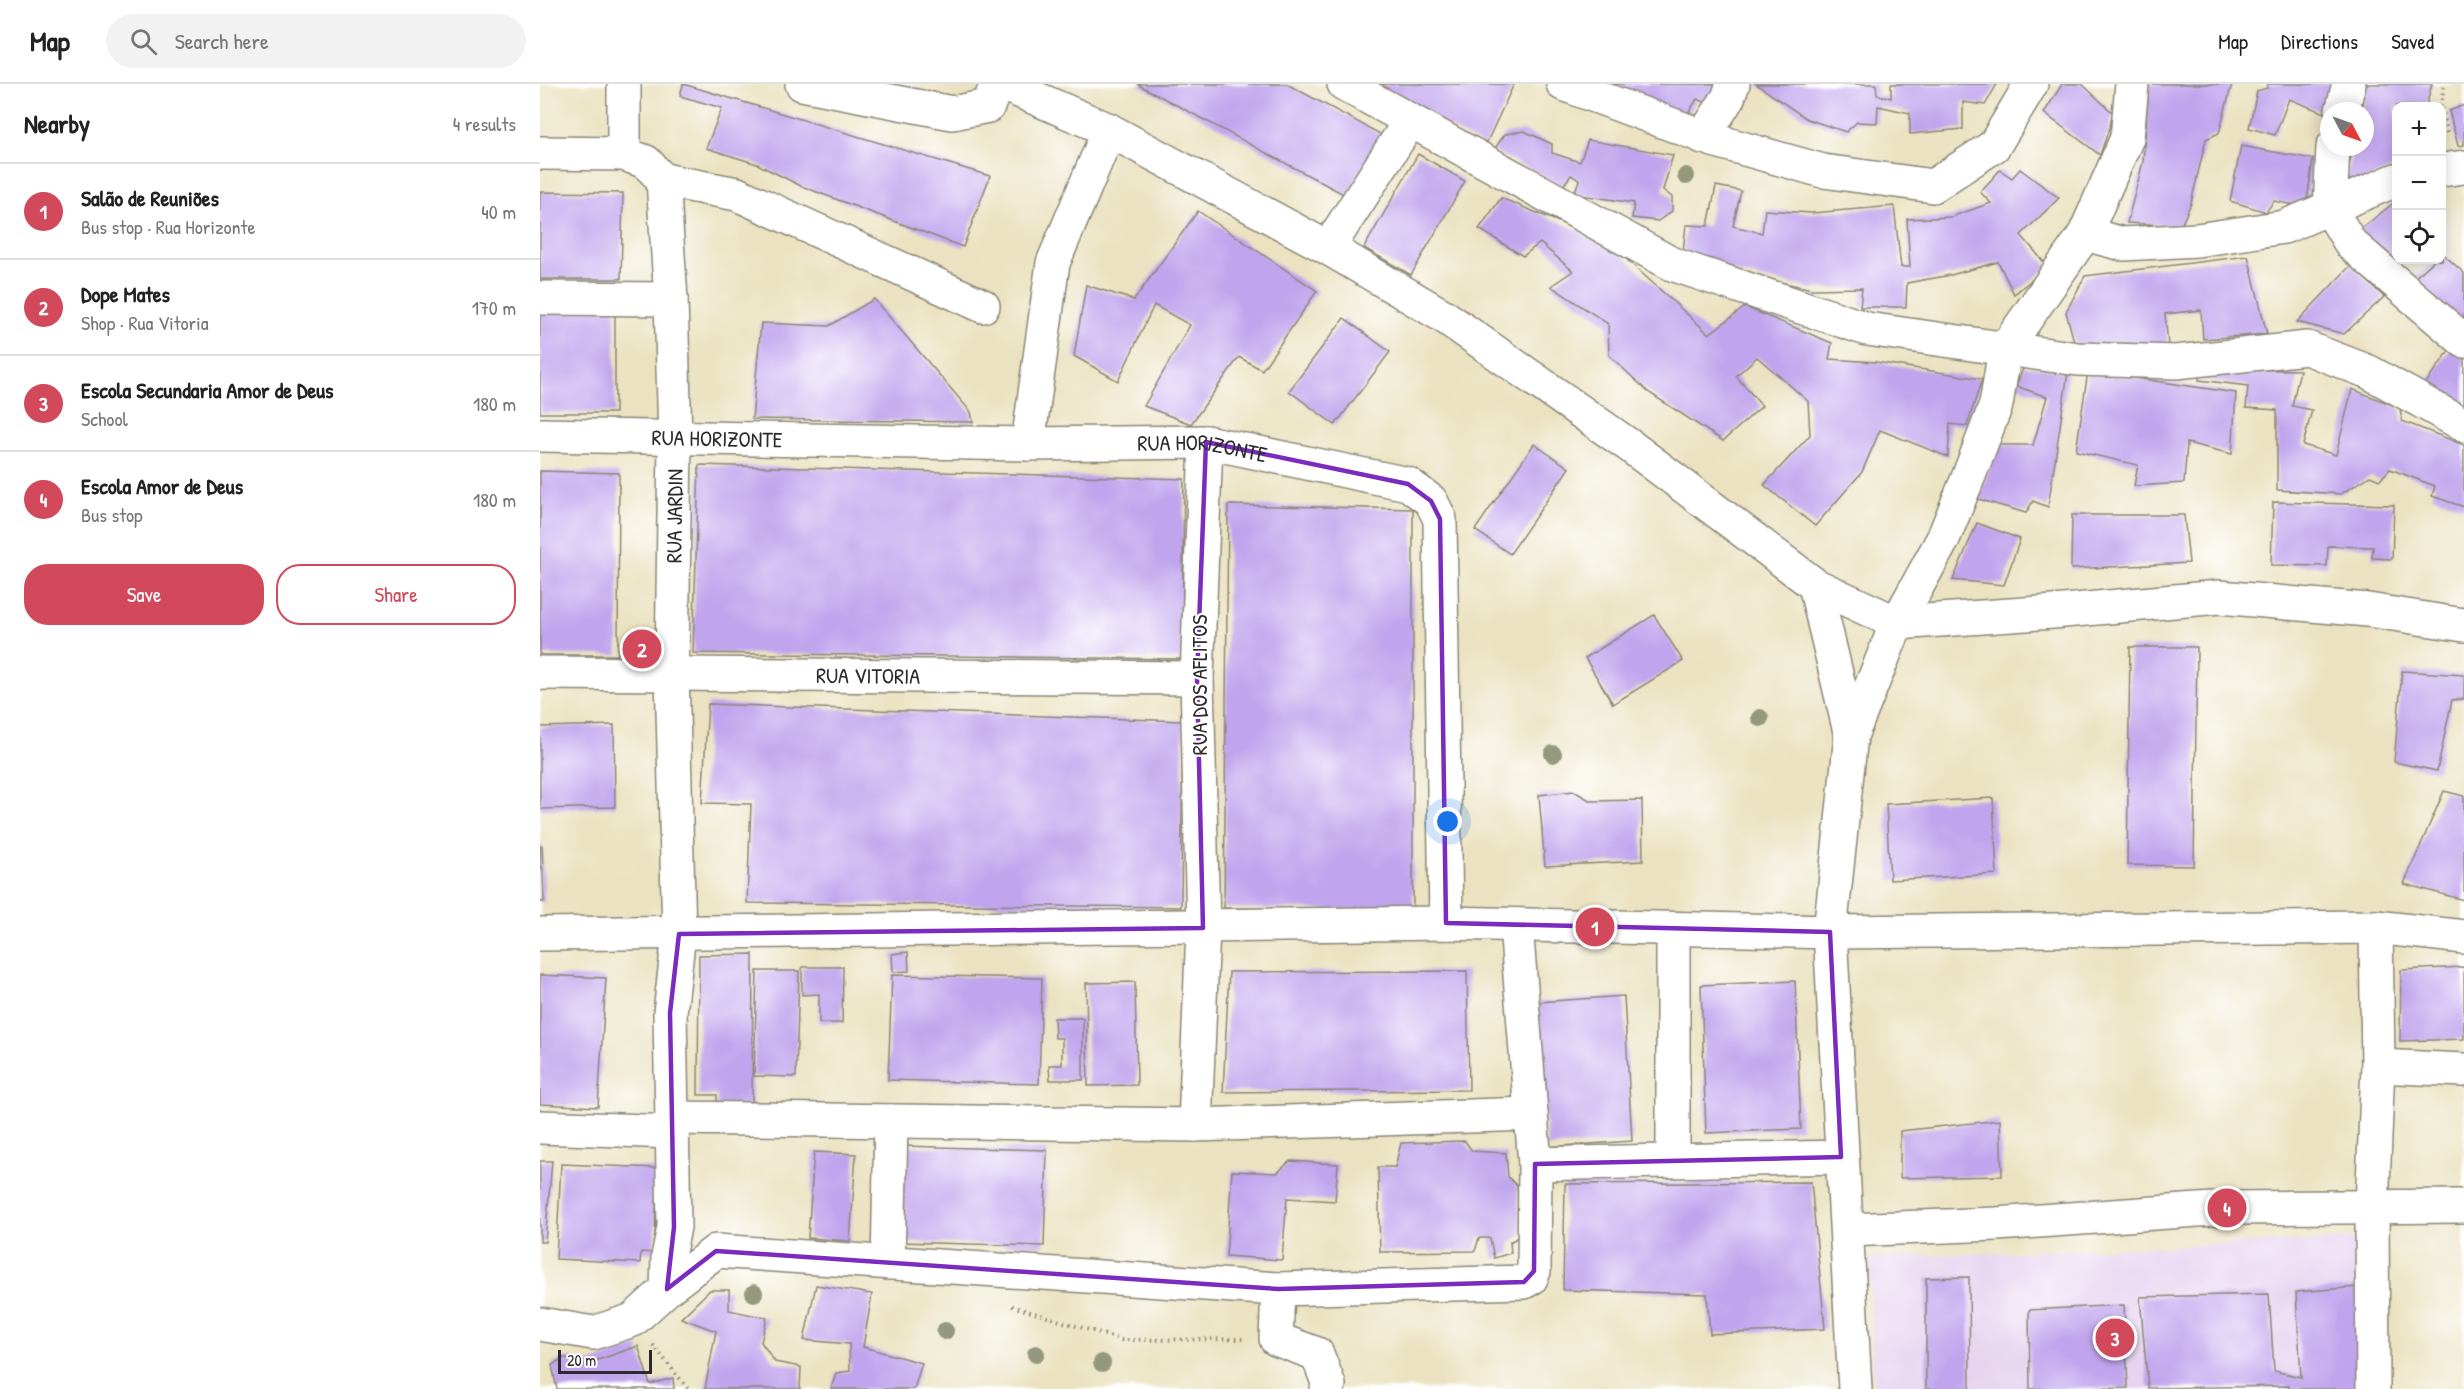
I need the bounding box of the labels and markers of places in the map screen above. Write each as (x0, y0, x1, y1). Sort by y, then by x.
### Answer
pin: 2 (622, 626, 662, 672)
pin: 1 (1576, 904, 1614, 950)
pin: 4 (2208, 1186, 2246, 1230)
pin: 3 (2096, 1316, 2134, 1360)

